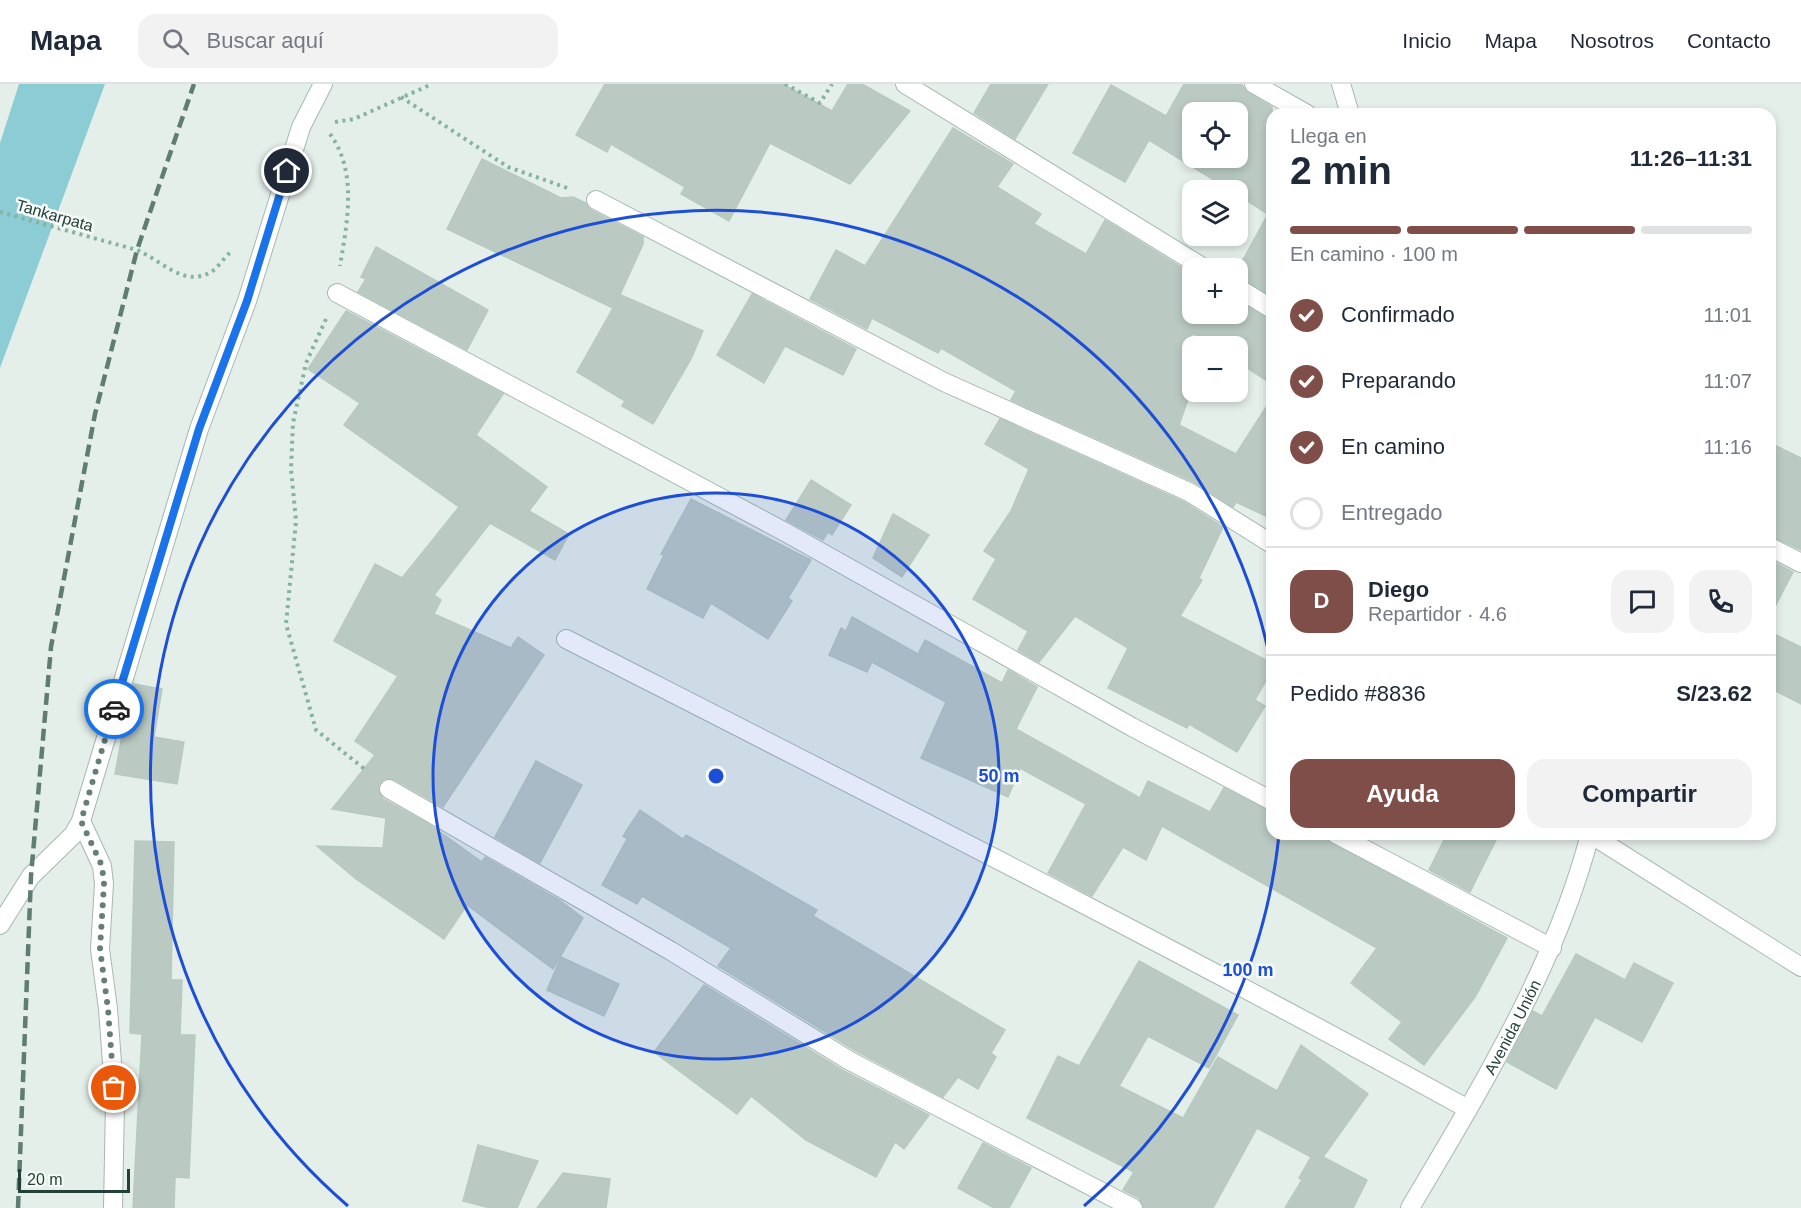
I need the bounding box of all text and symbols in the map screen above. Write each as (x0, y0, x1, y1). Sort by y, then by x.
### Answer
search box (138, 14, 558, 68)
text: Mapa (30, 25, 102, 56)
icon: search (159, 25, 192, 58)
text: Buscar aquí (207, 28, 324, 53)
text: Inicio (1402, 29, 1451, 52)
text: Mapa (1484, 29, 1537, 52)
text: Nosotros (1570, 29, 1654, 52)
text: Contacto (1687, 29, 1771, 52)
map controls (1182, 102, 1248, 402)
button: locate (1182, 102, 1248, 168)
text: Llega en (1290, 125, 1367, 147)
pin (261, 145, 312, 196)
text: 11:26–11:31 (1630, 146, 1752, 171)
text: 2 min (1290, 149, 1392, 192)
icon: home (270, 154, 303, 187)
button: layers (1182, 180, 1248, 246)
street label: Tankarpata (14, 196, 95, 235)
text: En camino · 100 m (1290, 243, 1458, 265)
button: + (1182, 258, 1248, 324)
icon: check (1290, 299, 1323, 332)
text: Confirmado (1341, 302, 1455, 327)
text: 11:01 (1703, 304, 1752, 326)
button: − (1182, 336, 1248, 402)
icon: check (1290, 365, 1323, 398)
text: Preparando (1341, 368, 1456, 393)
text: 11:07 (1703, 370, 1752, 392)
icon: check (1290, 431, 1323, 464)
text: En camino (1341, 434, 1445, 459)
text: 11:16 (1703, 436, 1752, 458)
text: Entregado (1341, 500, 1443, 525)
button: chat (1611, 570, 1674, 633)
button: phone (1689, 570, 1752, 633)
text: Diego (1368, 577, 1429, 602)
text: D (1314, 588, 1329, 613)
text: Repartidor · 4.6 (1368, 603, 1507, 625)
courier (84, 679, 144, 739)
text: Pedido #8836 (1290, 681, 1426, 706)
text: S/23.62 (1676, 681, 1752, 706)
icon: car (98, 693, 131, 726)
button: Ayuda (1290, 759, 1515, 828)
button: Compartir (1527, 759, 1752, 828)
centre of rings (706, 766, 726, 786)
text: 50 m (978, 766, 1020, 786)
text: 100 m (1222, 960, 1274, 980)
street label: Avenida Unión (1481, 977, 1544, 1077)
pin (88, 1062, 139, 1113)
icon: bag (97, 1071, 130, 1104)
scale bar (18, 1166, 130, 1194)
text: 20 m (27, 1171, 63, 1188)

